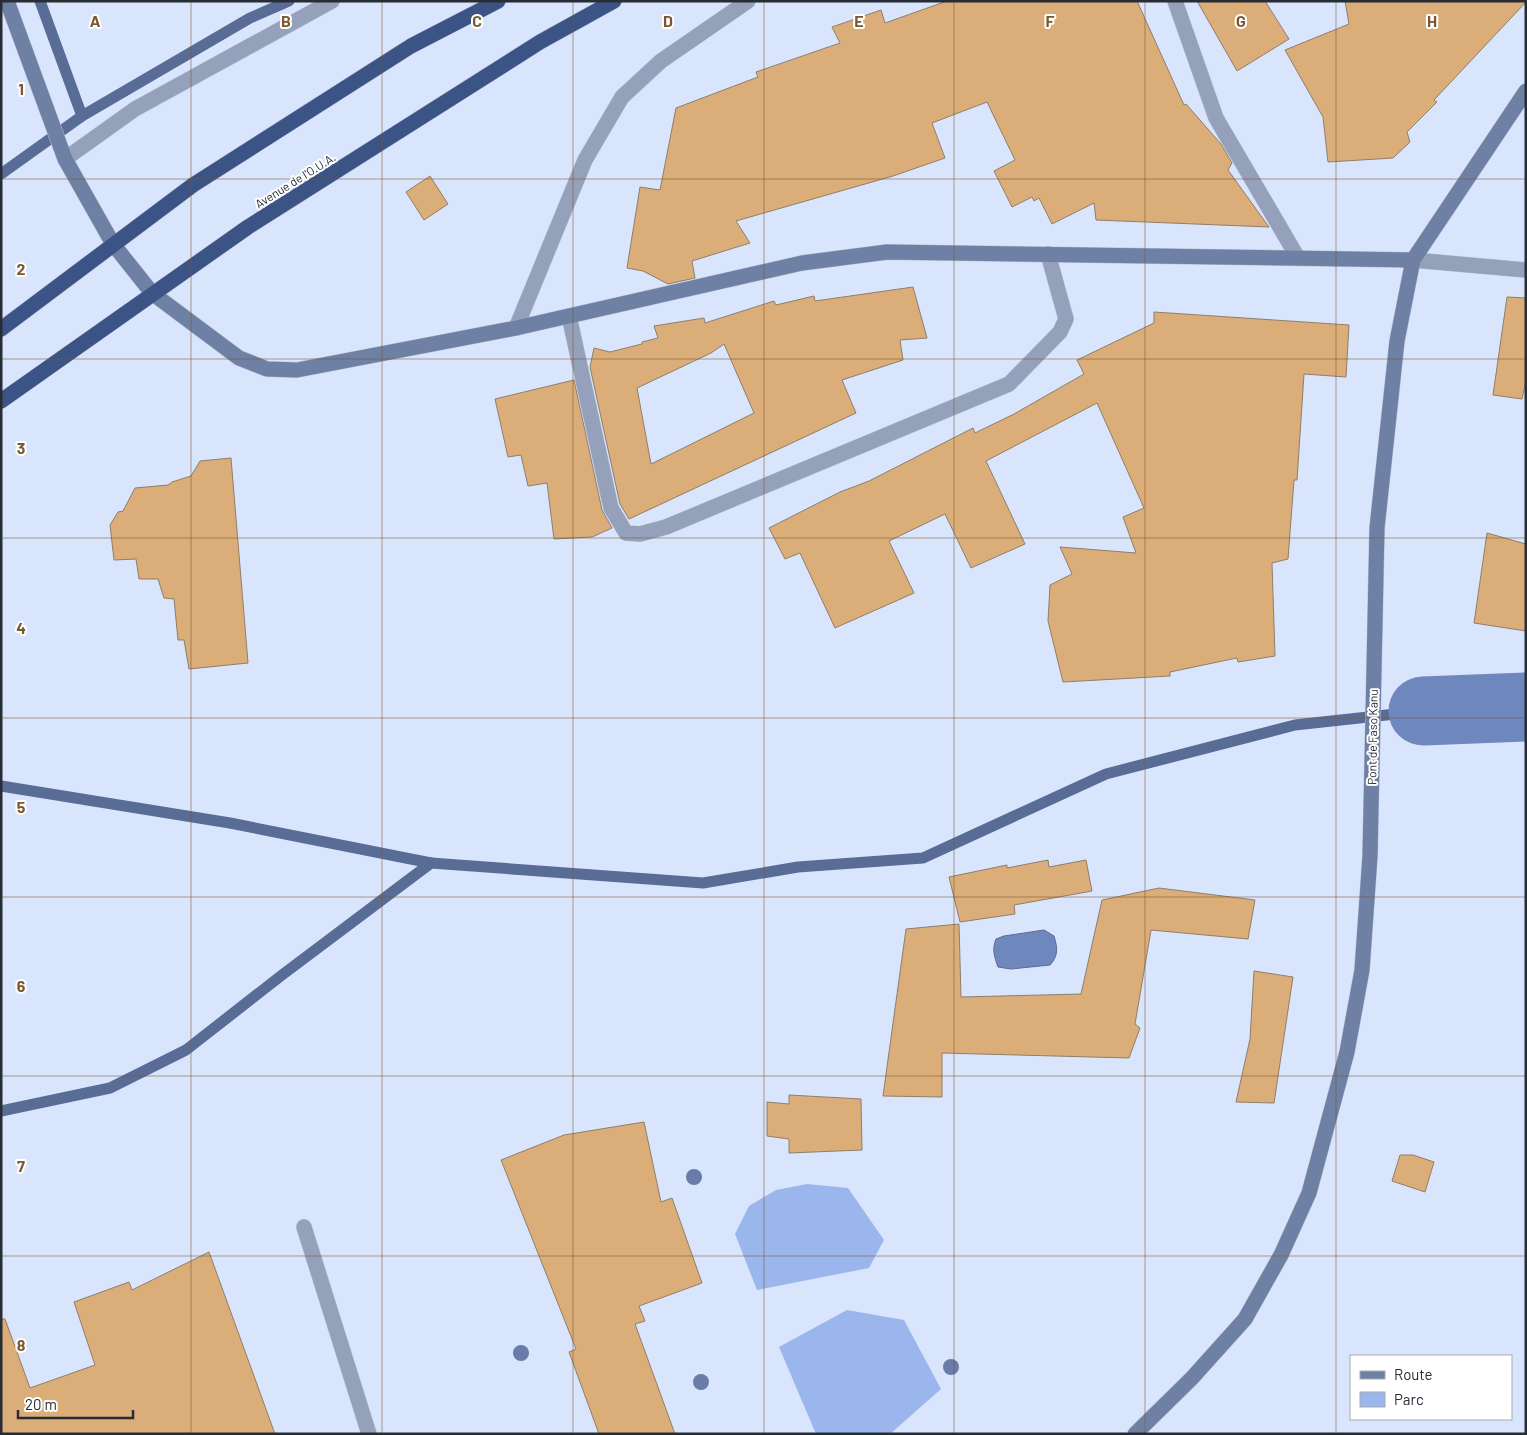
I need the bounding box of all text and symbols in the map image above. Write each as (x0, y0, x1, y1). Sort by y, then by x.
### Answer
text: A (90, 11, 101, 30)
text: B (281, 11, 291, 30)
text: C (472, 11, 482, 30)
text: D (663, 11, 673, 30)
text: E (854, 11, 864, 30)
text: F (1046, 11, 1055, 30)
text: G (1236, 11, 1246, 30)
text: H (1427, 11, 1437, 30)
text: 1 (18, 79, 24, 98)
street label: Avenue de l'O.U.A. (252, 150, 338, 210)
text: 2 (17, 259, 26, 278)
text: 3 (17, 438, 25, 457)
text: 4 (16, 618, 26, 637)
street label: Pont de Faso Kanu (1364, 689, 1380, 785)
text: 5 (17, 797, 26, 816)
text: 6 (17, 976, 26, 995)
text: 7 (17, 1156, 25, 1175)
text: 8 (17, 1335, 26, 1354)
legend (1350, 1355, 1512, 1420)
text: Route (1394, 1365, 1433, 1383)
scale bar (18, 1388, 132, 1420)
text: Parc (1394, 1390, 1424, 1408)
text: 20 m (25, 1395, 57, 1413)

